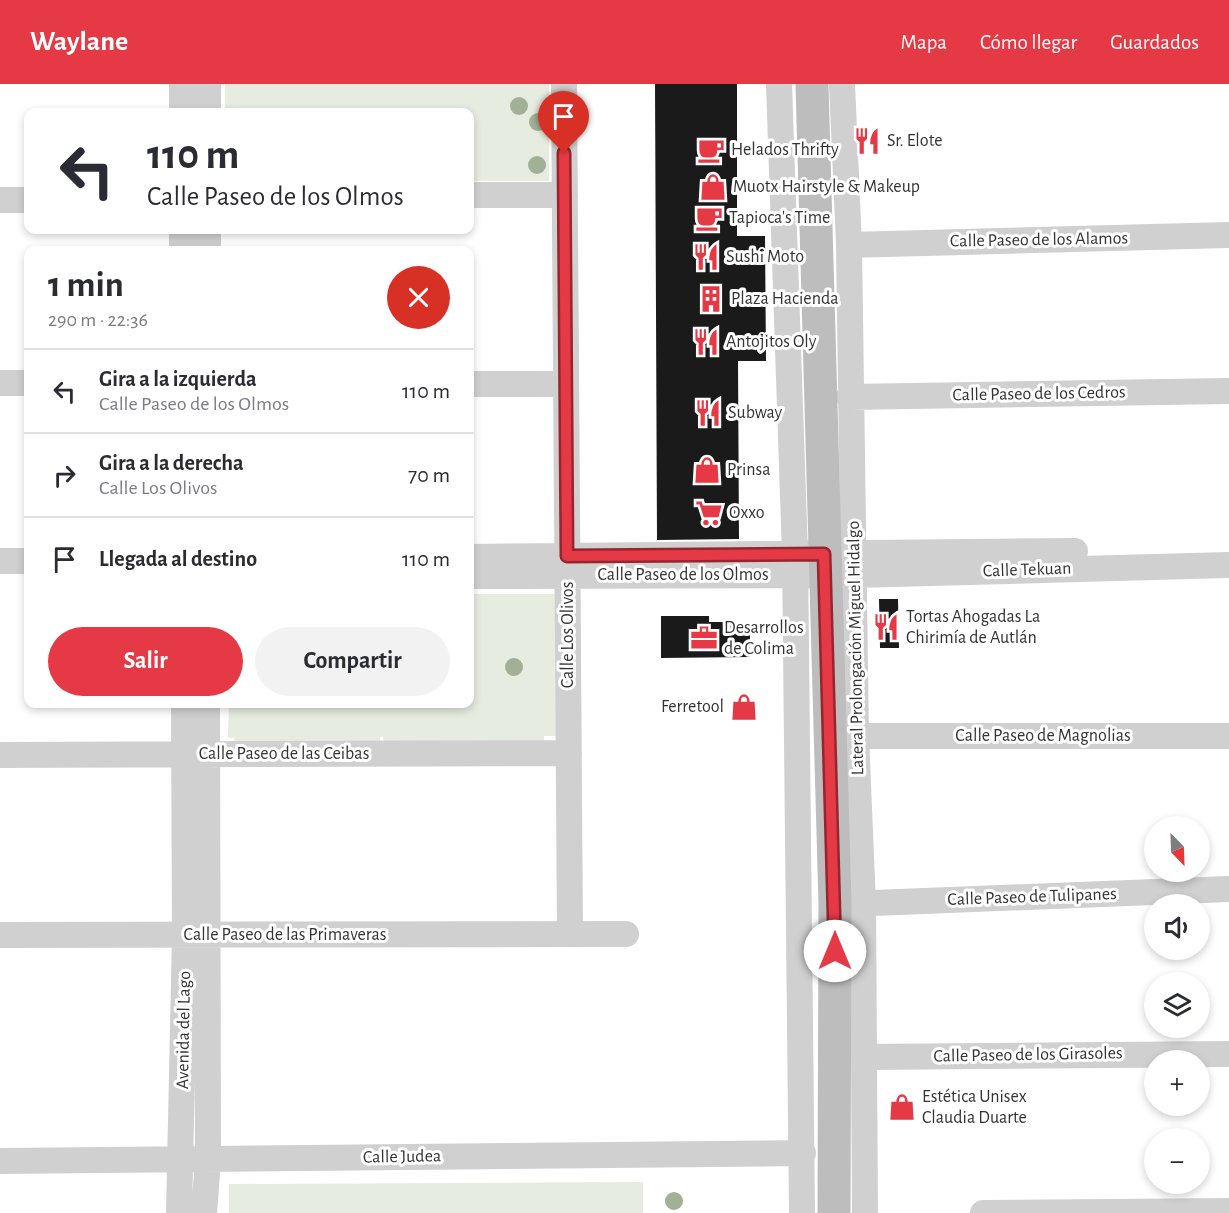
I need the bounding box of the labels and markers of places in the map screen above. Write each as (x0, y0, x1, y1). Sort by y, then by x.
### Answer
pin (538, 91, 589, 153)
restaurant icon: Sr. Elote (852, 126, 882, 156)
place label: Sr. Elote (887, 132, 942, 150)
cafe icon: Helados Thrifty (696, 135, 726, 165)
place label: Helados Thrifty (731, 141, 839, 159)
shop icon: Muotx Hairstyle & Makeup (698, 172, 728, 202)
place label: Muotx Hairstyle & Makeup (733, 178, 920, 196)
cafe icon: Tapioca's Time (694, 203, 724, 233)
place label: Tapioca's Time (729, 209, 830, 227)
restaurant icon: Sushi Moto (691, 242, 721, 272)
place label: Sushi Moto (726, 248, 804, 266)
building icon: Plaza Hacienda (696, 284, 726, 314)
place label: Plaza Hacienda (731, 290, 839, 308)
restaurant icon: Antojitos Oly (691, 327, 721, 357)
place label: Antojitos Oly (726, 333, 817, 351)
restaurant icon: Subway (693, 398, 723, 428)
place label: Subway (728, 404, 783, 422)
shop icon: Prinsa (692, 455, 722, 485)
place label: Prinsa (727, 461, 771, 479)
supermarket icon: Oxxo (694, 498, 724, 528)
place label: Oxxo (729, 504, 765, 522)
place label: Tortas Ahogadas La Chirimía de Autlán (906, 608, 1040, 647)
restaurant icon: Tortas Ahogadas La Chirimía de Autlán (871, 612, 901, 642)
place label: Desarrollos de Colima (724, 619, 804, 658)
office icon: Desarrollos de Colima (689, 623, 719, 653)
shop icon: Ferretool (729, 692, 759, 722)
place label: Ferretool (661, 698, 724, 716)
place label: Estética Unisex Claudia Duarte (922, 1088, 1027, 1127)
shop icon: Estética Unisex Claudia Duarte (887, 1092, 917, 1122)

